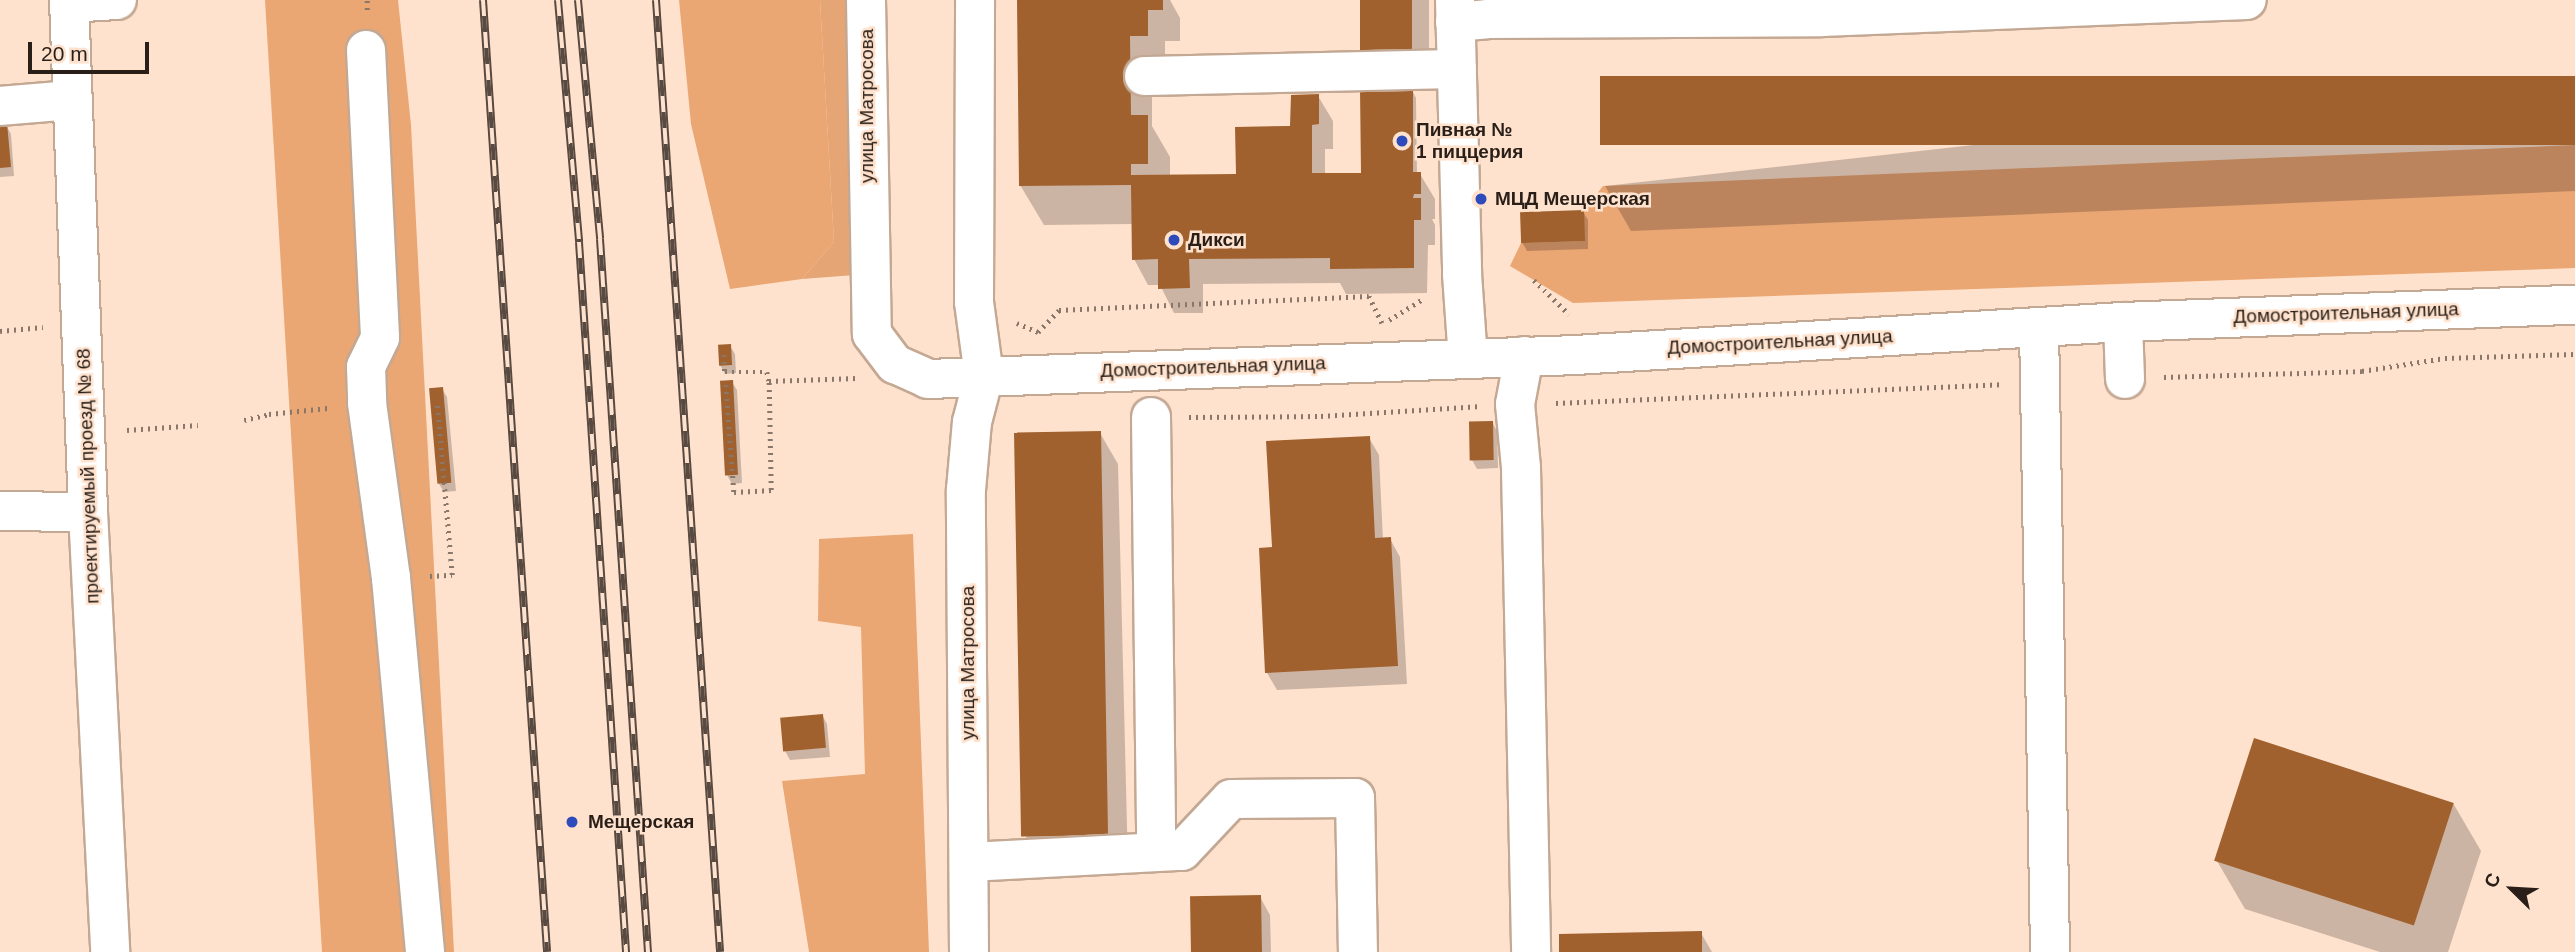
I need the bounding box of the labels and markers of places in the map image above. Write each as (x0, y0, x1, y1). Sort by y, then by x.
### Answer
place label: Пивная № 1 пиццерия (1416, 119, 1523, 163)
marker: Пивная № 1 пиццерия (1394, 133, 1410, 149)
place label: МЦД Мещерская (1495, 188, 1650, 210)
marker: МЦД Мещерская (1473, 191, 1489, 207)
place label: Дикси (1188, 229, 1245, 251)
marker: Дикси (1166, 232, 1182, 248)
place label: Мещерская (588, 811, 694, 833)
marker: Мещерская (562, 812, 582, 832)

